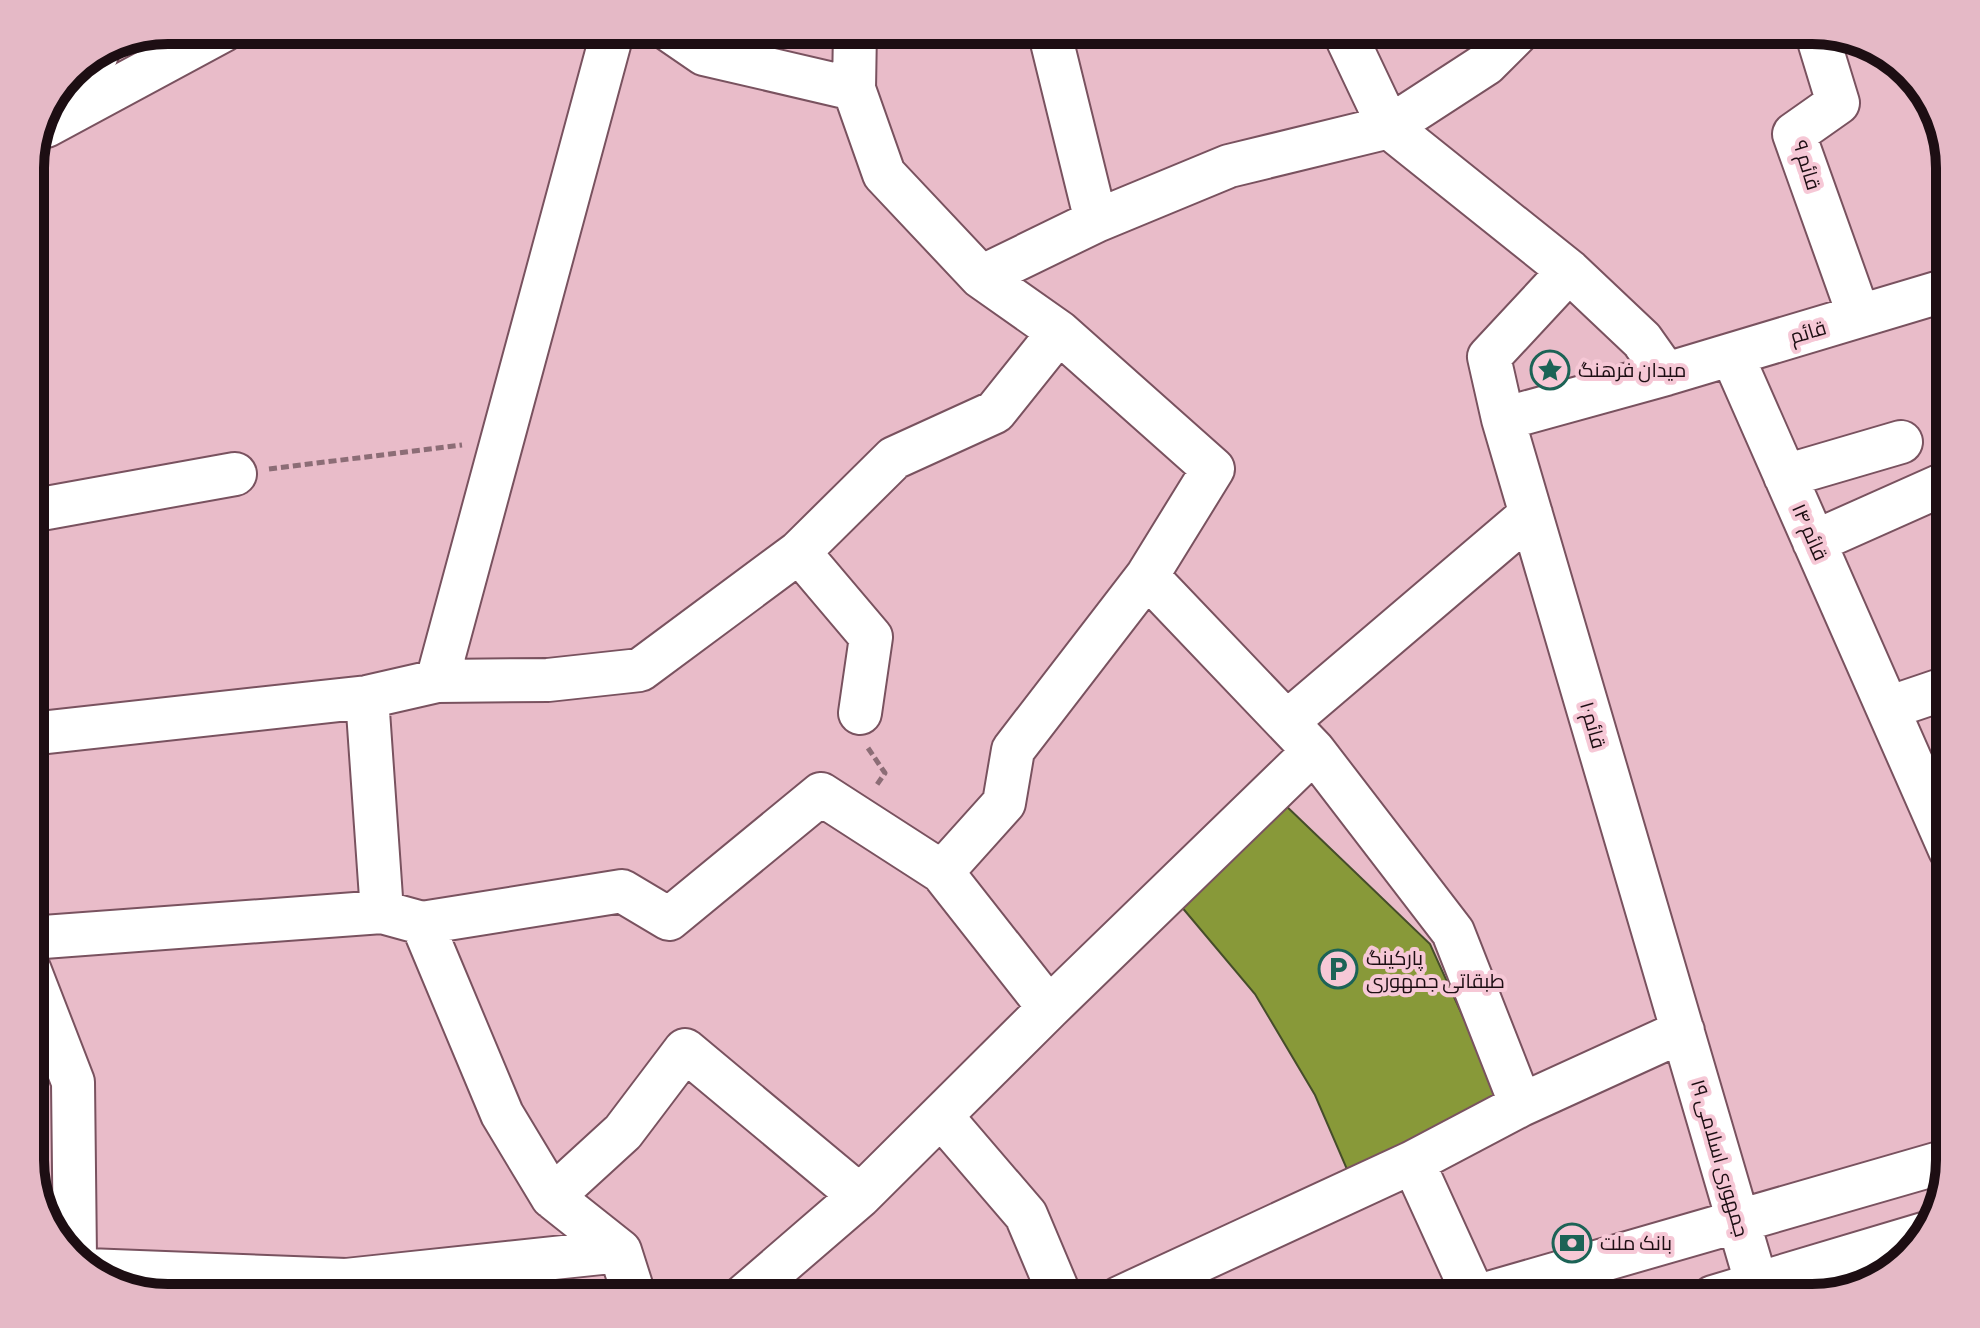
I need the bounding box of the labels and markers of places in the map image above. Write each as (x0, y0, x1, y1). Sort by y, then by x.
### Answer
place icon: میدان فرهنگ (1529, 349, 1571, 391)
place label: میدان فرهنگ (1578, 357, 1686, 383)
place label: پارکینگ طبقاتی جمهوری (1366, 945, 1505, 994)
parking icon: پارکینگ طبقاتی جمهوری (1317, 948, 1359, 990)
bank icon: بانک ملت (1551, 1222, 1593, 1264)
place label: بانک ملت (1600, 1230, 1672, 1254)

